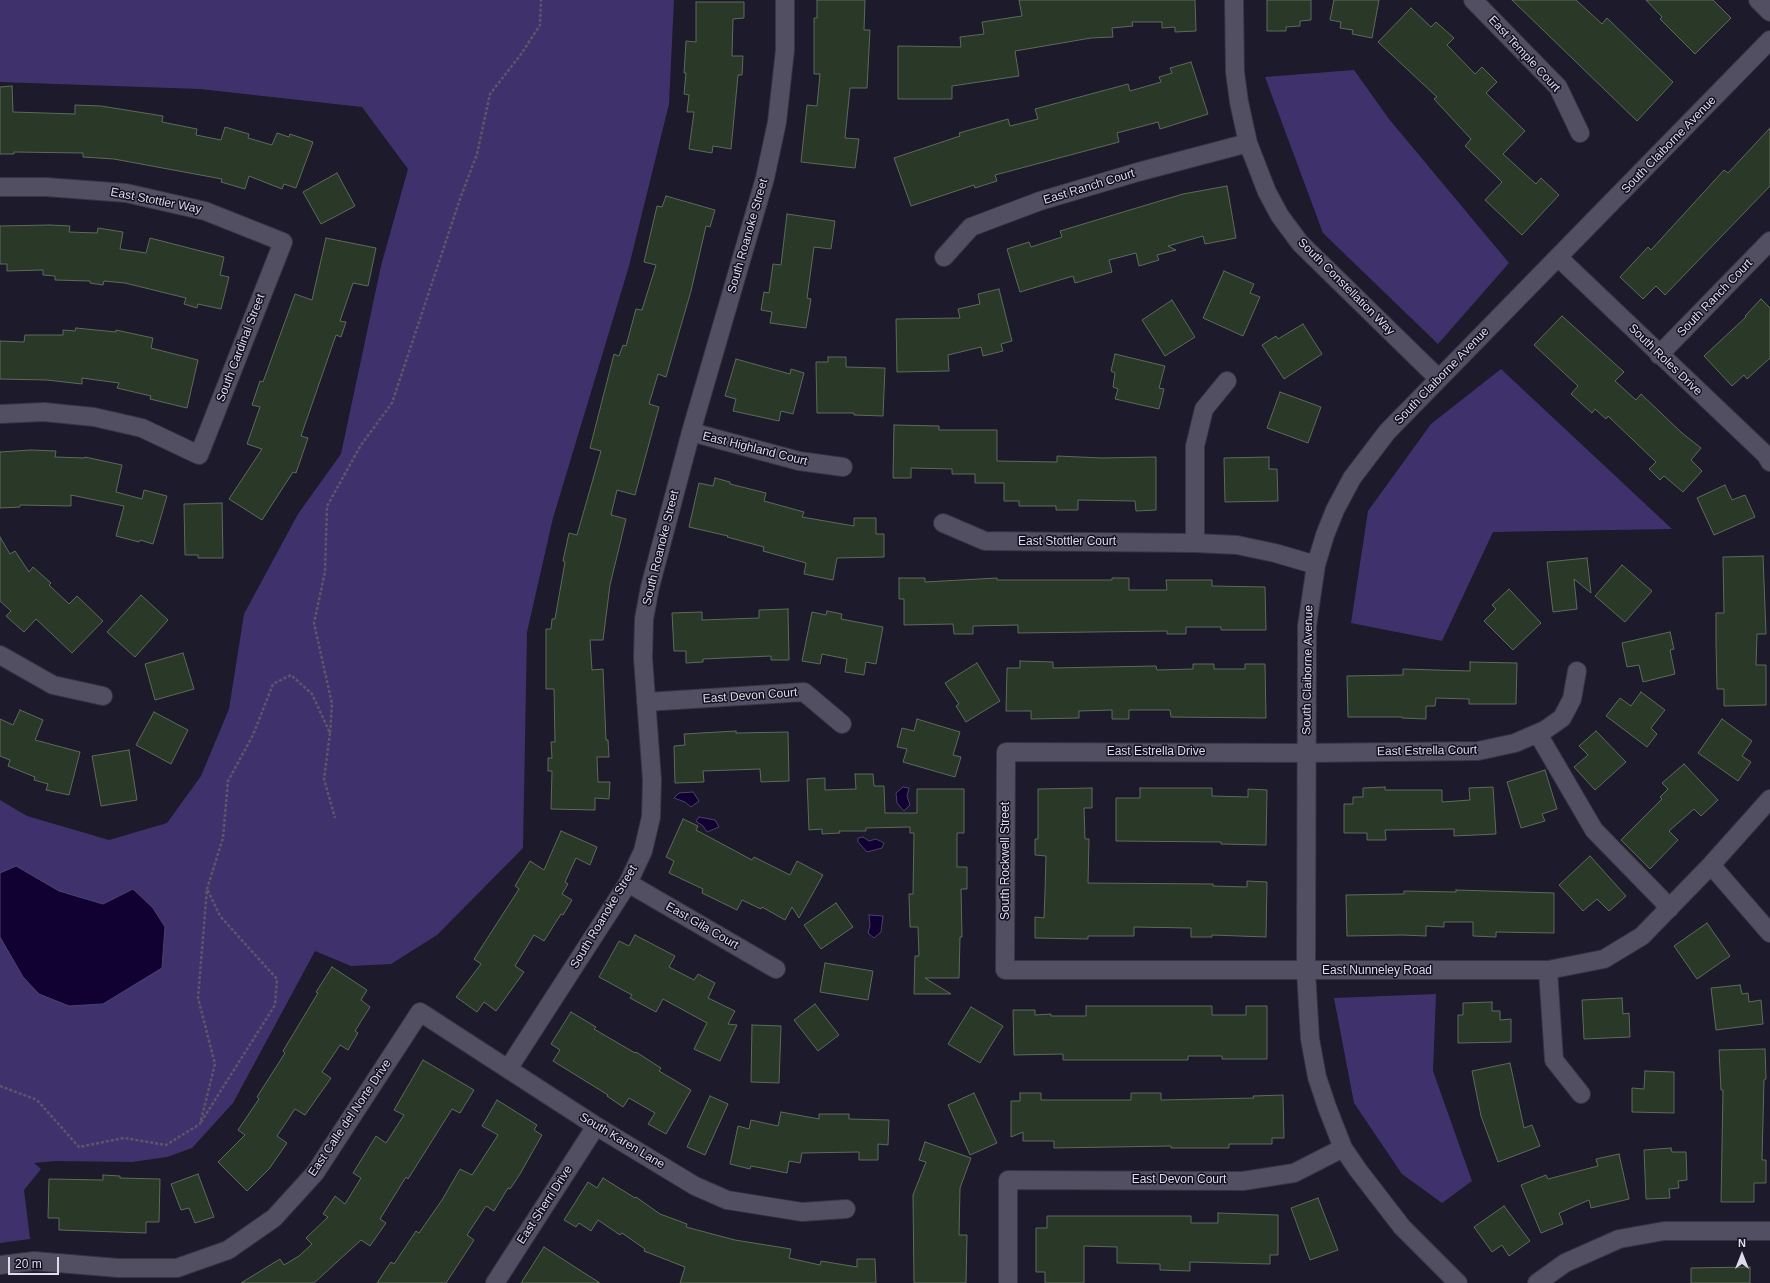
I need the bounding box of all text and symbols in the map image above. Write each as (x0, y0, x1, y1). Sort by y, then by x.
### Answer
street label: East Temple Court (1485, 13, 1563, 95)
street label: South Claiborne Avenue (1619, 93, 1719, 197)
street label: East Ranch Court (1042, 166, 1136, 208)
street label: South Roanoke Street (725, 177, 771, 295)
street label: East Stottler Way (109, 185, 203, 217)
street label: South Constellation Way (1295, 236, 1397, 338)
street label: South Ranch Court (1674, 256, 1756, 340)
street label: South Cardinal Street (214, 292, 268, 404)
street label: South Roles Drive (1625, 321, 1705, 399)
street label: South Claiborne Avenue (1392, 324, 1492, 428)
street label: East Highland Court (701, 429, 809, 469)
street label: South Roanoke Street (640, 489, 682, 607)
street label: East Stottler Court (1018, 535, 1116, 549)
street label: South Claiborne Avenue (1300, 605, 1316, 735)
street label: East Devon Court (702, 686, 798, 706)
street label: East Estrella Court (1377, 743, 1477, 759)
street label: East Estrella Drive (1107, 745, 1205, 759)
street label: South Rockwell Street (999, 802, 1013, 920)
street label: South Roanoke Street (567, 863, 641, 971)
street label: East Gila Court (663, 899, 741, 953)
street label: East Nunneley Road (1322, 964, 1432, 978)
street label: East Calle del Norte Drive (305, 1057, 395, 1179)
street label: South Karen Lane (577, 1110, 667, 1172)
street label: East Sherri Drive (514, 1163, 576, 1247)
street label: East Devon Court (1132, 1173, 1226, 1187)
north arrow (1722, 1235, 1762, 1275)
text: N (1738, 1237, 1746, 1249)
scale bar (10, 1249, 61, 1275)
text: 20 m (15, 1257, 42, 1271)

